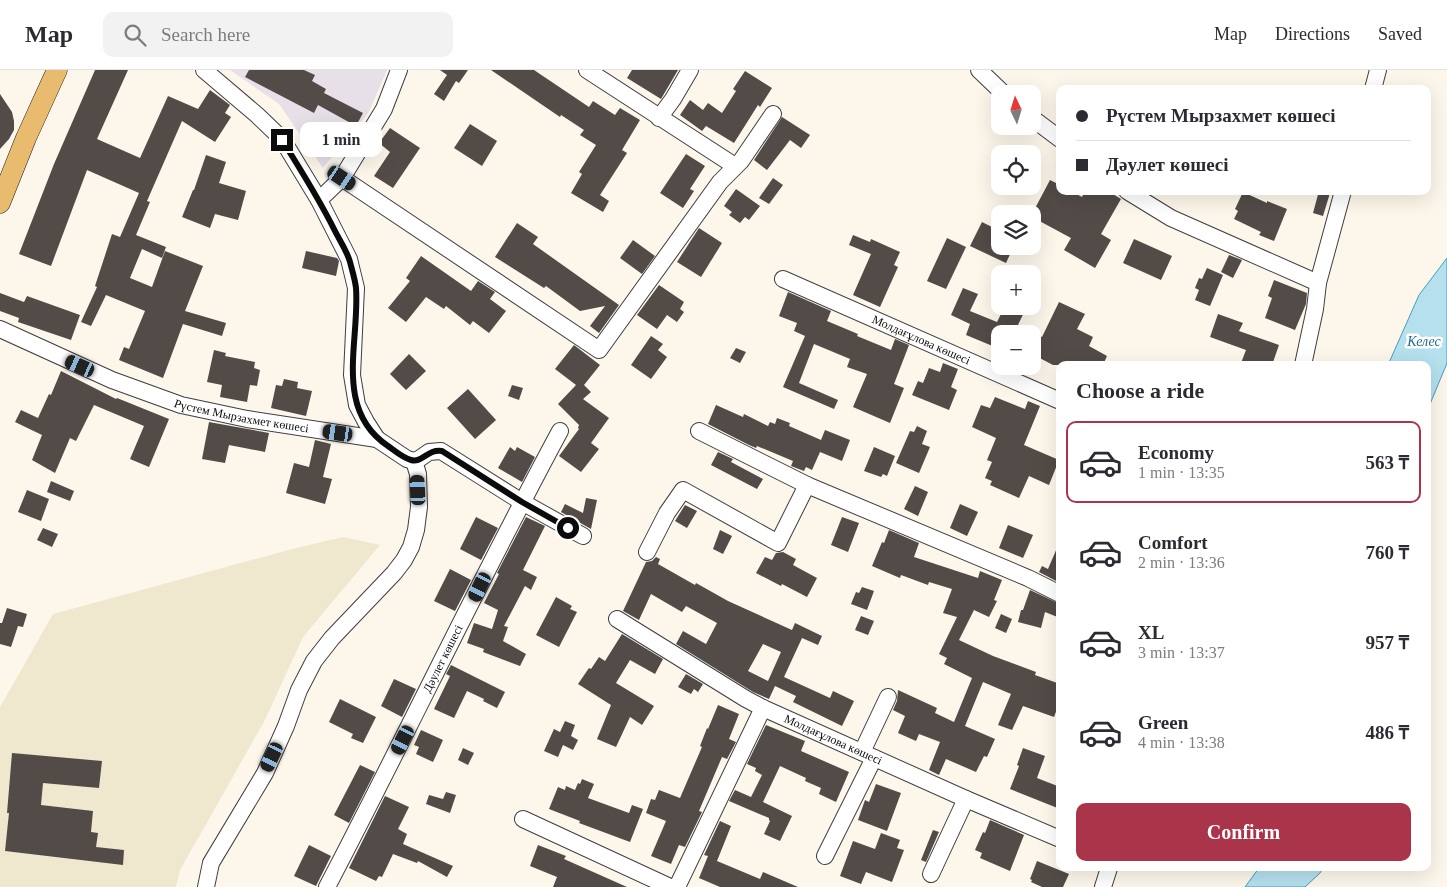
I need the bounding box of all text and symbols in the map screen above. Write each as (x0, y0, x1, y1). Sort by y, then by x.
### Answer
search box (103, 12, 453, 57)
text: Map (25, 21, 73, 47)
icon: search (121, 21, 149, 49)
text: Search here (161, 24, 250, 45)
text: Map (1214, 24, 1247, 44)
text: Directions (1275, 24, 1350, 44)
text: Saved (1378, 24, 1422, 44)
north arrow (991, 85, 1041, 135)
map controls (991, 85, 1041, 375)
text: Рүстем Мырзахмет көшесі (1106, 105, 1336, 126)
callout: 1 min (300, 122, 382, 158)
route end (271, 129, 293, 151)
text: 1 min (322, 131, 360, 148)
button: locate (991, 145, 1041, 195)
text: Дәулет көшесі (1106, 154, 1229, 175)
car (325, 163, 358, 193)
button: layers (991, 205, 1041, 255)
button: + (991, 265, 1041, 315)
street label: Молдағұлова көшесі (870, 312, 973, 368)
button: − (991, 325, 1041, 375)
water label: Келес (1406, 334, 1442, 349)
car (63, 353, 96, 379)
text: Choose a ride (1076, 378, 1204, 403)
street label: Рүстем Мырзахмет көшесі (172, 396, 310, 436)
car (322, 423, 353, 443)
icon: car (1078, 440, 1123, 485)
text: Economy (1138, 442, 1214, 463)
text: 563 ₸ (1365, 452, 1409, 473)
text: 1 min · 13:35 (1138, 464, 1225, 481)
car (409, 475, 426, 505)
route start (557, 517, 579, 539)
icon: car (1078, 530, 1123, 575)
text: Comfort (1138, 532, 1208, 553)
text: 760 ₸ (1365, 542, 1409, 563)
text: 2 min · 13:36 (1138, 554, 1225, 571)
car (466, 570, 493, 604)
icon: car (1078, 620, 1123, 665)
street label: Дәулет көшесі (420, 622, 466, 695)
text: XL (1138, 622, 1164, 643)
text: 957 ₸ (1365, 632, 1409, 653)
text: 3 min · 13:37 (1138, 644, 1225, 661)
icon: car (1078, 710, 1123, 755)
street label: Молдағұлова көшесі (782, 711, 885, 768)
text: Green (1138, 712, 1188, 733)
text: 486 ₸ (1365, 722, 1409, 743)
car (389, 723, 416, 757)
text: 4 min · 13:38 (1138, 734, 1225, 751)
car (258, 740, 285, 774)
button: Confirm (1076, 803, 1411, 861)

